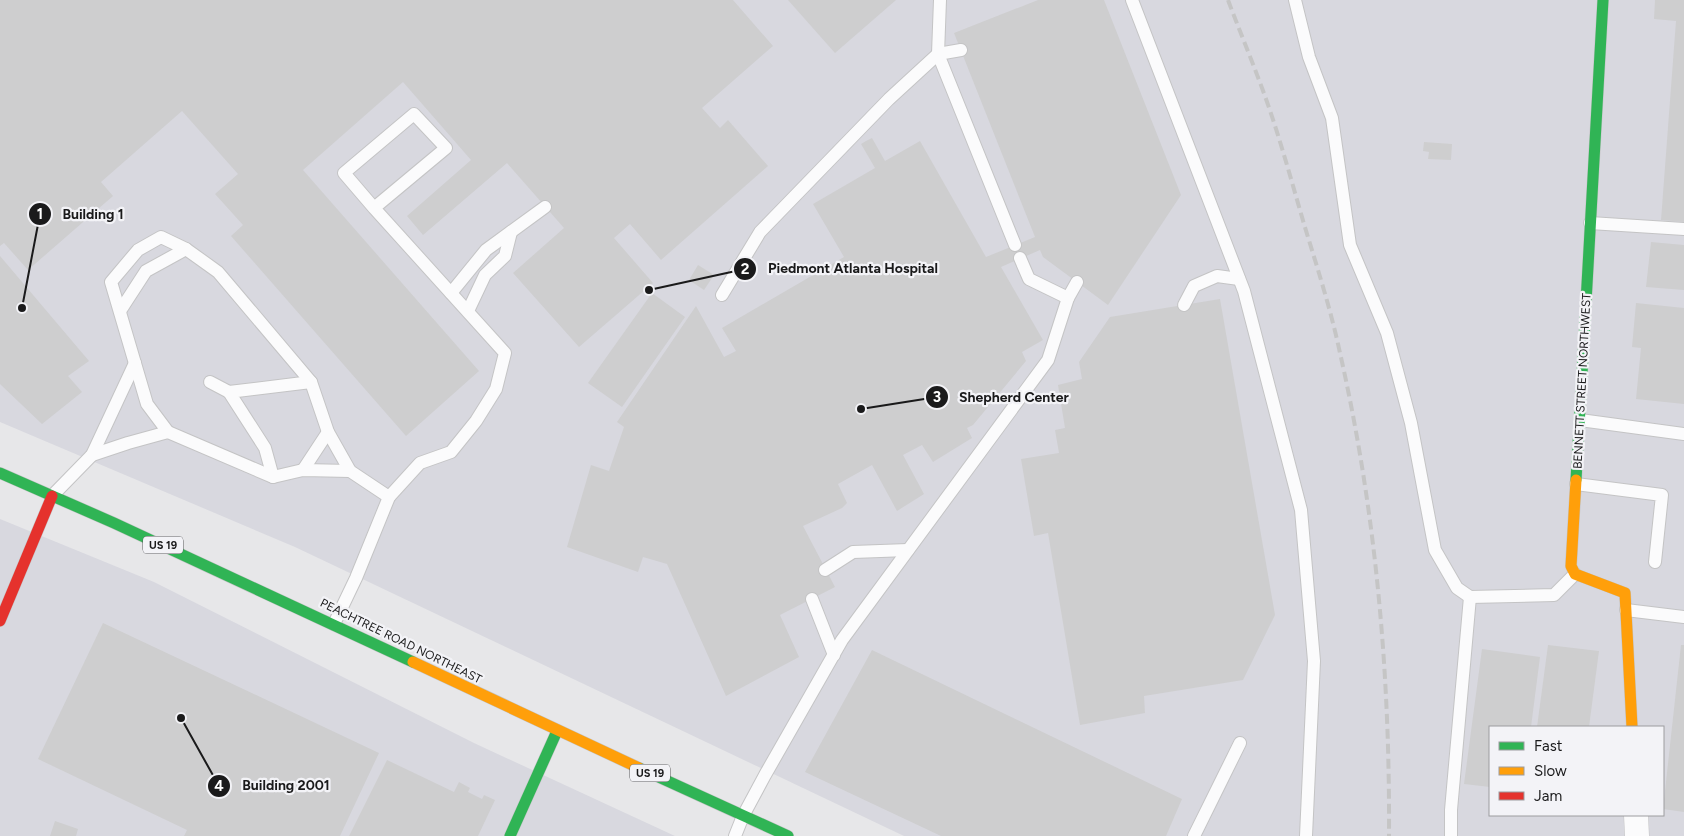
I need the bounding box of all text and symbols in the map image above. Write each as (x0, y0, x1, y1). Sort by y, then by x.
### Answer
callout: Building 1 (28, 200, 134, 229)
text: 1 (37, 205, 43, 223)
text: Building 1 (62, 206, 124, 223)
callout: Piedmont Atlanta Hospital (733, 254, 948, 283)
text: 2 (741, 260, 750, 278)
text: Piedmont Atlanta Hospital (768, 260, 938, 277)
street label: BENNETT STREET NORTHWEST (1570, 292, 1594, 469)
callout: Shepherd Center (924, 382, 1079, 411)
text: 3 (933, 388, 941, 406)
text: Shepherd Center (959, 389, 1070, 406)
road number: US 19 (143, 536, 183, 554)
street label: PEACHTREE ROAD NORTHEAST (318, 596, 484, 686)
legend (1489, 726, 1664, 816)
text: Fast (1534, 737, 1563, 755)
text: Slow (1534, 762, 1567, 780)
road number: US 19 (630, 764, 670, 781)
callout: Building 2001 (207, 771, 339, 800)
text: 4 (214, 777, 224, 795)
text: Building 2001 (242, 777, 330, 794)
text: Jam (1534, 787, 1562, 805)

